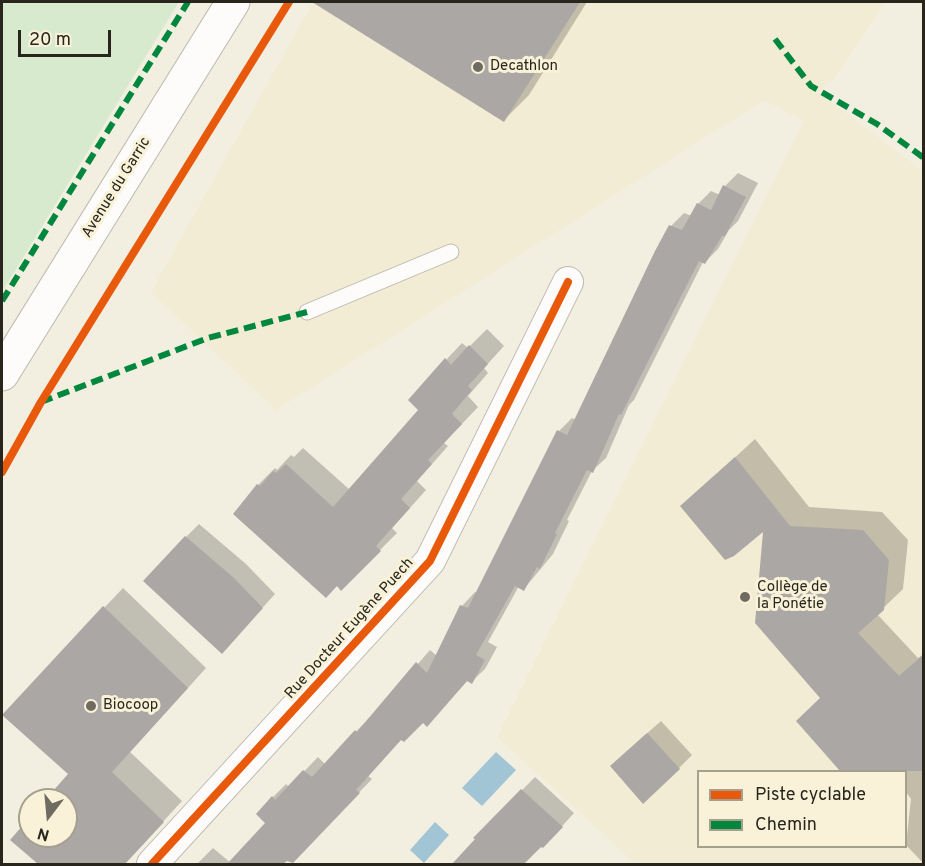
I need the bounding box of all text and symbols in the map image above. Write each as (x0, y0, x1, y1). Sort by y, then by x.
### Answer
scale bar (21, 18, 114, 56)
text: 20 m (29, 29, 71, 52)
place label: Decathlon (490, 58, 558, 76)
marker: Decathlon (471, 60, 485, 74)
street label: Avenue du Garric (79, 134, 155, 242)
street label: Rue Docteur Eugène Puech (282, 555, 418, 703)
place label: Collège de la Ponétie (757, 579, 828, 614)
marker: Collège de la Ponétie (738, 590, 752, 604)
place label: Biocoop (103, 697, 158, 715)
marker: Biocoop (84, 699, 98, 713)
legend (697, 770, 907, 848)
text: Piste cyclable (755, 784, 866, 807)
north arrow (18, 788, 78, 848)
text: Chemin (755, 814, 817, 837)
text: N (35, 822, 52, 845)

